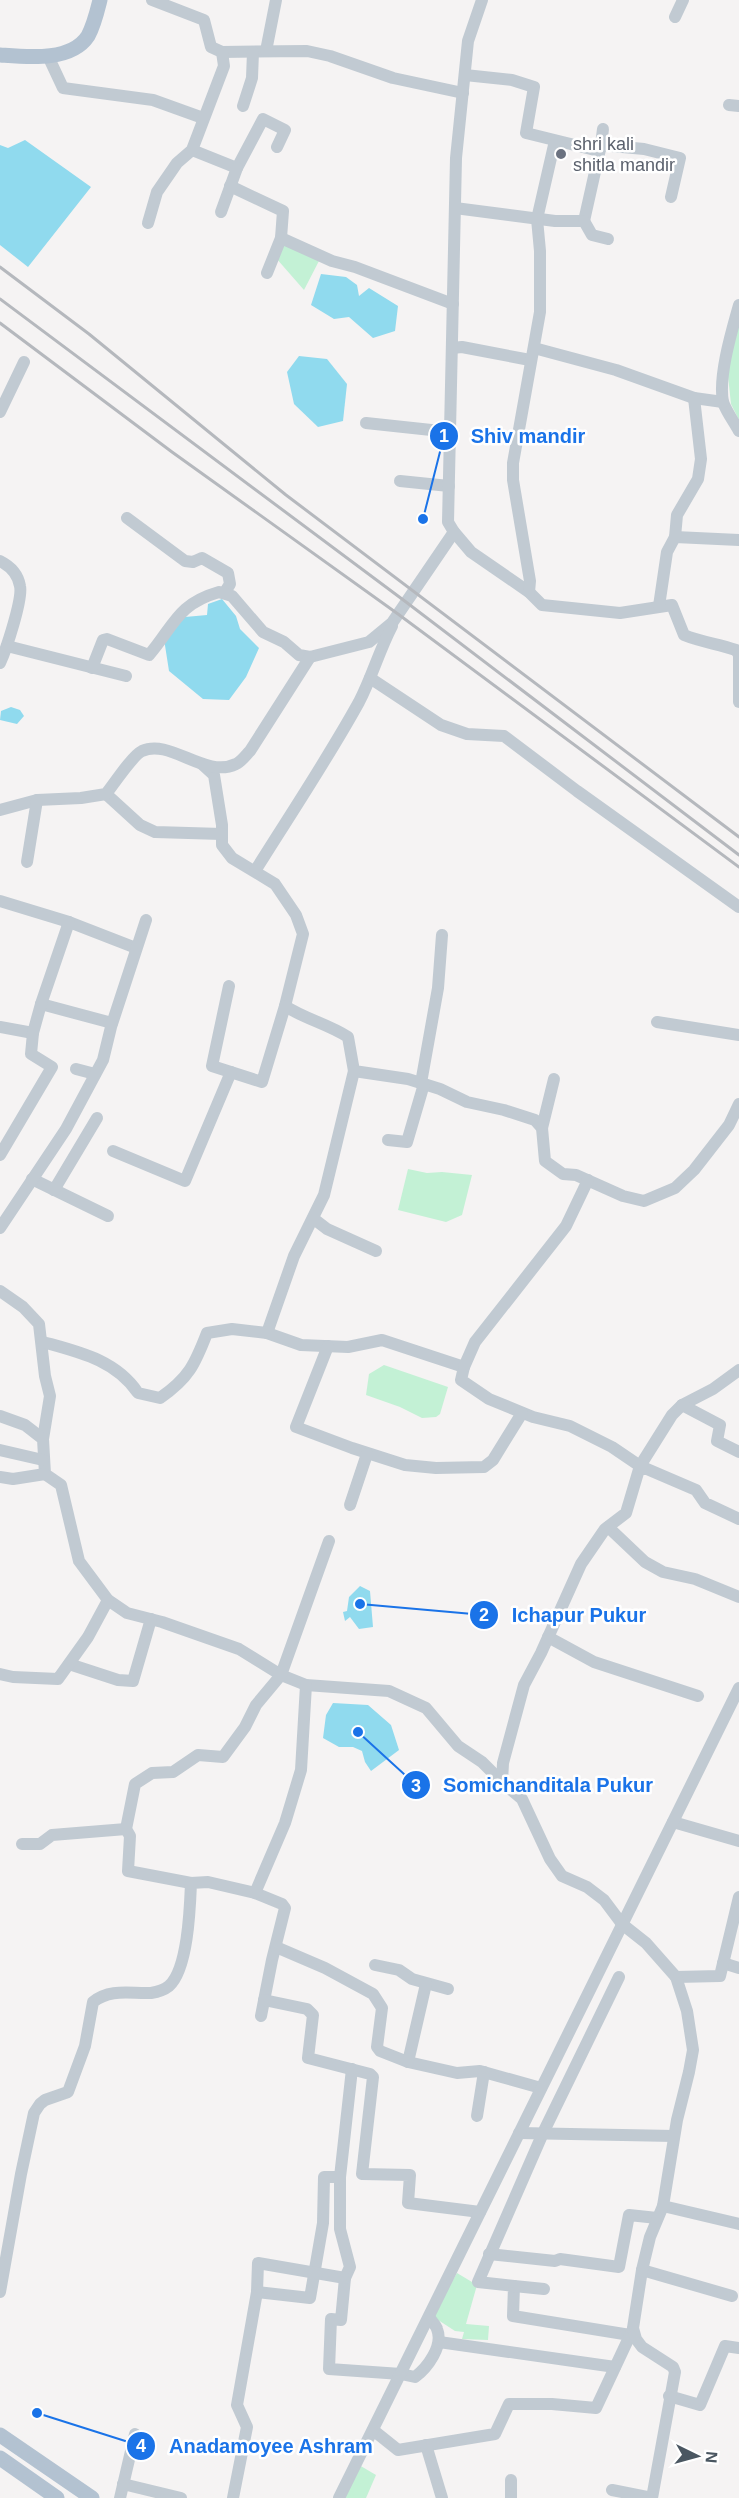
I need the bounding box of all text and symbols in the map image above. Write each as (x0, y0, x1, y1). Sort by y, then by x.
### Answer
place label: shri kali shitla mandir (573, 134, 675, 175)
marker: shri kali shitla mandir (554, 147, 568, 161)
callout: Shiv mandir (429, 417, 598, 455)
text: Shiv mandir (471, 425, 585, 447)
text: 1 (439, 426, 449, 446)
callout: Ichapur Pukur (469, 1596, 658, 1634)
text: Ichapur Pukur (512, 1604, 646, 1626)
text: 2 (479, 1605, 489, 1625)
callout: Somichanditala Pukur (401, 1766, 665, 1804)
text: Somichanditala Pukur (443, 1774, 653, 1796)
text: 3 (411, 1776, 421, 1796)
north arrow (667, 2426, 727, 2486)
callout: Anadamoyee Ashram (126, 2427, 385, 2465)
text: Anadamoyee Ashram (169, 2435, 373, 2457)
text: 4 (136, 2436, 146, 2456)
text: N (702, 2451, 720, 2464)

